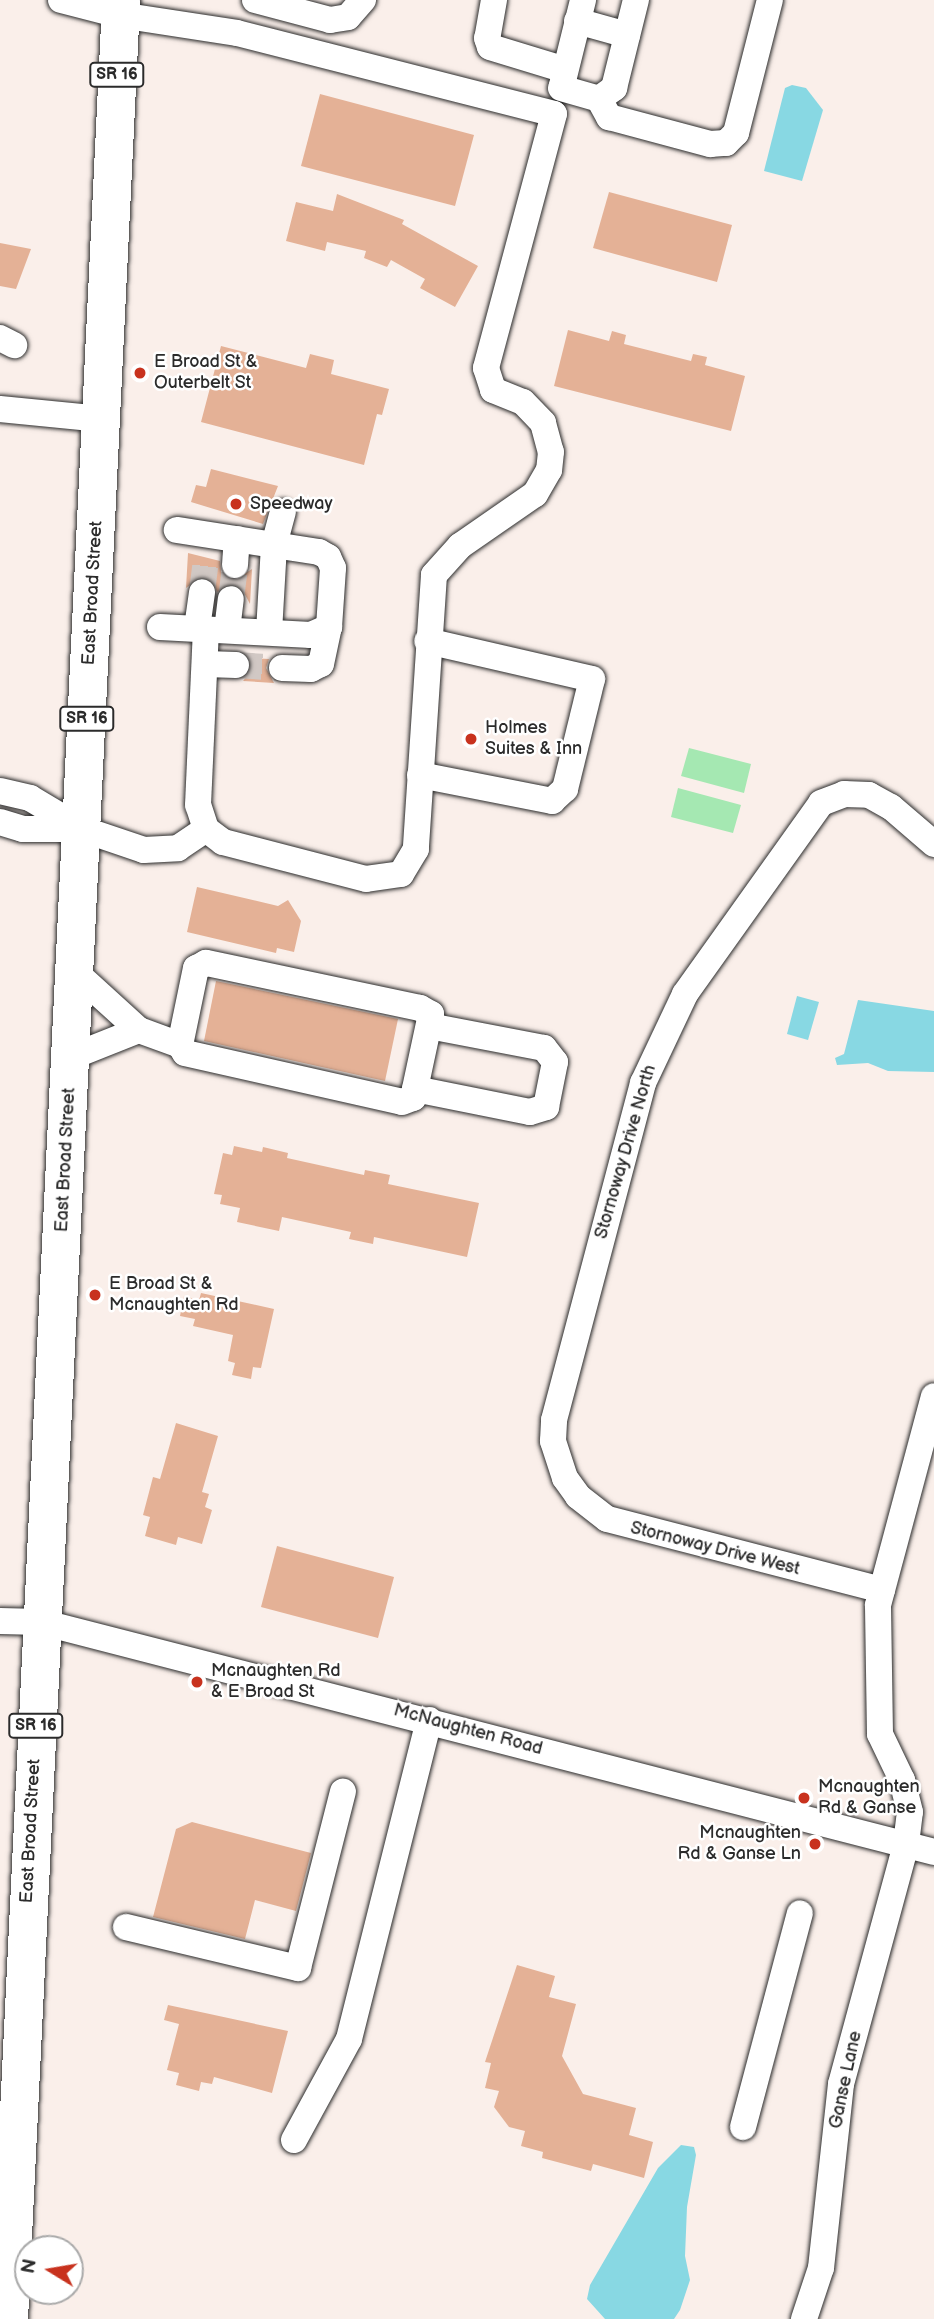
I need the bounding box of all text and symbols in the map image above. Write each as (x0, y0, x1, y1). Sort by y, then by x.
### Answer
road number: SR 16 (89, 62, 145, 88)
place label: E Broad St & Outerbelt St (154, 352, 258, 394)
marker: E Broad St & Outerbelt St (132, 365, 148, 381)
place label: Speedway (250, 493, 333, 515)
marker: Speedway (228, 496, 244, 512)
street label: East Broad Street (78, 520, 108, 666)
road number: SR 16 (59, 706, 115, 732)
place label: Holmes Suites & Inn (485, 718, 582, 760)
marker: Holmes Suites & Inn (463, 731, 479, 747)
street label: Stornoway Drive North (591, 1062, 661, 1242)
street label: East Broad Street (51, 1087, 81, 1233)
place label: E Broad St & Mcnaughten Rd (109, 1274, 239, 1316)
marker: E Broad St & Mcnaughten Rd (87, 1287, 103, 1303)
street label: Stornoway Drive West (627, 1517, 803, 1581)
place label: Mcnaughten Rd & E Broad St (211, 1661, 341, 1704)
marker: Mcnaughten Rd & E Broad St (189, 1674, 205, 1690)
street label: McNaughten Road (391, 1700, 545, 1760)
road number: SR 16 (8, 1714, 64, 1738)
street label: East Broad Street (16, 1758, 46, 1904)
place label: Mcnaughten Rd & Ganse (818, 1777, 920, 1820)
marker: Mcnaughten Rd & Ganse (796, 1790, 812, 1806)
place label: Mcnaughten Rd & Ganse Ln (677, 1823, 801, 1866)
marker: Mcnaughten Rd & Ganse Ln (807, 1836, 823, 1852)
street label: Ganse Lane (825, 2029, 867, 2131)
north arrow (14, 2235, 84, 2305)
text: N (17, 2257, 43, 2275)

